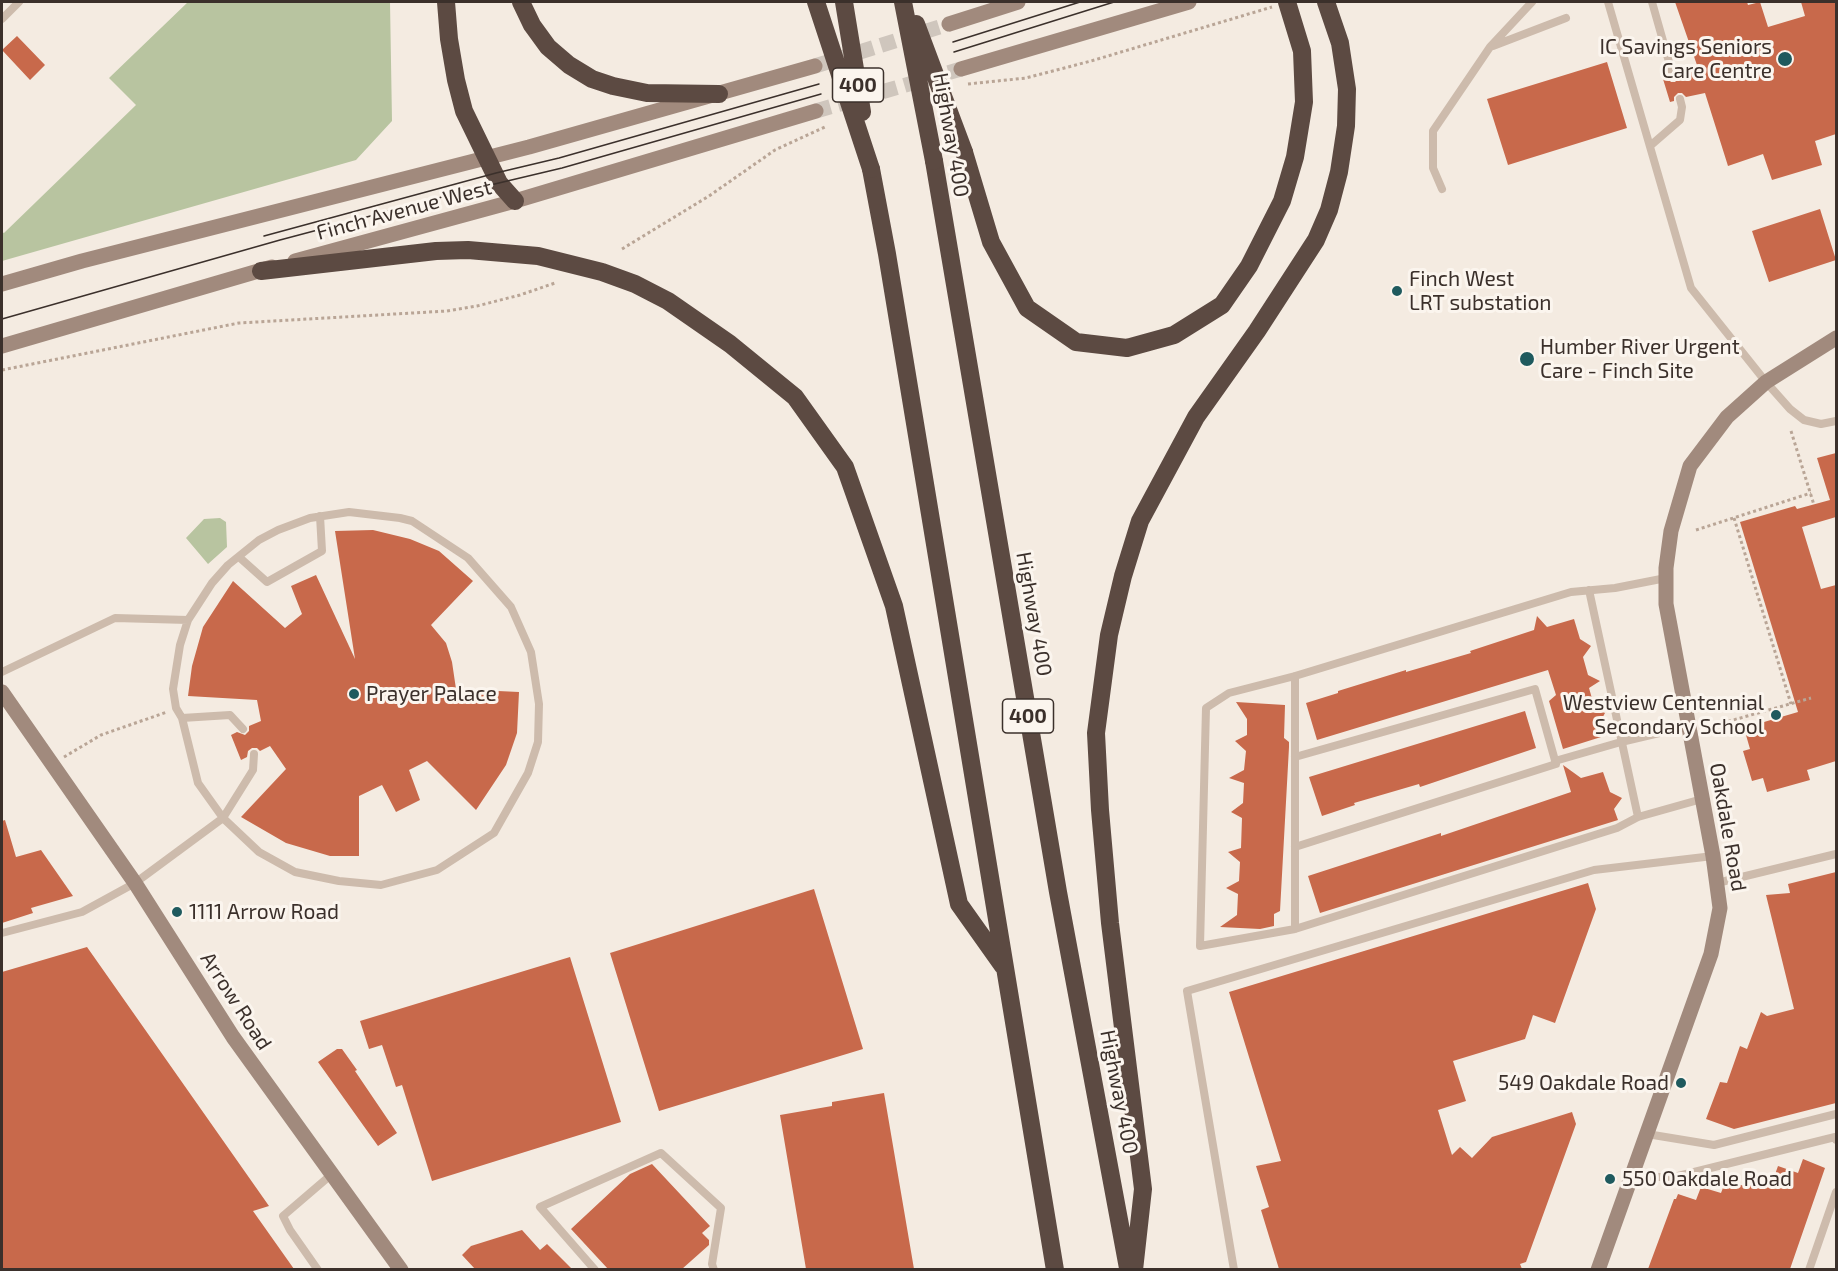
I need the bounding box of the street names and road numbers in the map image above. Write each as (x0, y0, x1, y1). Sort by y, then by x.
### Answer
road number: 400 (832, 68, 884, 102)
street label: Highway 400 (928, 71, 974, 199)
street label: Finch Avenue West (314, 174, 494, 246)
street label: Highway 400 (1011, 550, 1057, 678)
road number: 400 (1002, 699, 1054, 733)
street label: Oakdale Road (1704, 761, 1752, 893)
street label: Arrow Road (195, 947, 277, 1055)
street label: Highway 400 (1095, 1028, 1143, 1156)

